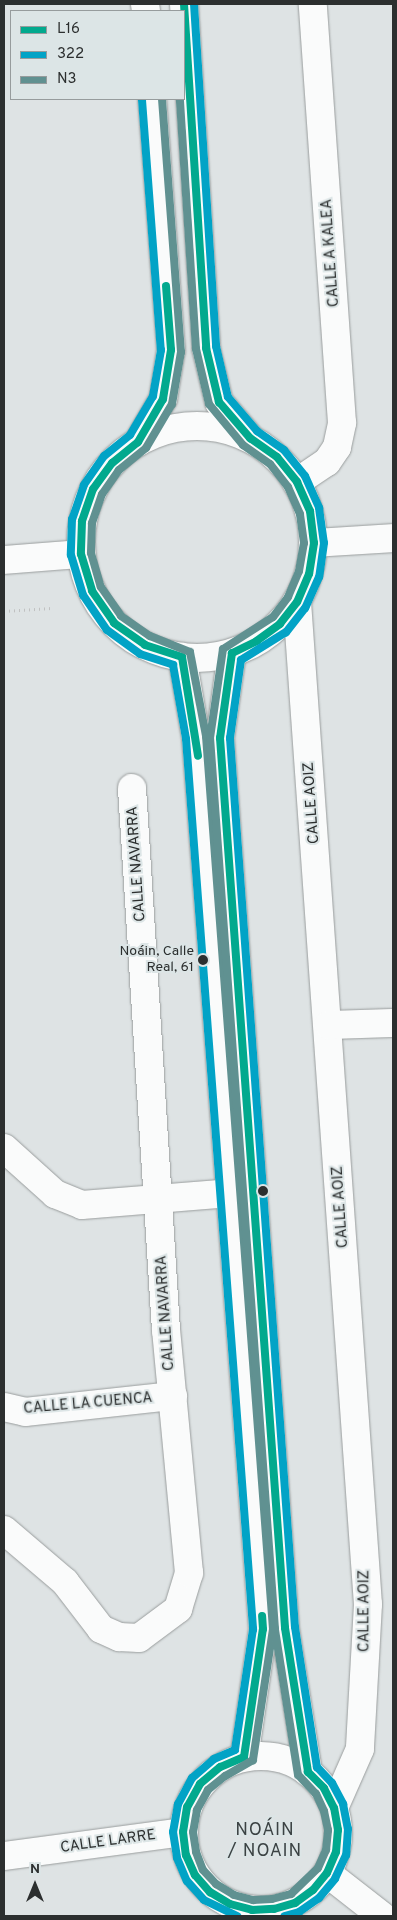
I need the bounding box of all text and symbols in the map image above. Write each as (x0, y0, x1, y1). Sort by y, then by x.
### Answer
legend (10, 10, 185, 100)
text: L16 (57, 20, 80, 39)
text: 322 (57, 45, 84, 64)
text: N3 (57, 70, 77, 89)
street label: CALLE A KALEA (318, 198, 344, 308)
street label: CALLE AOIZ (300, 761, 324, 845)
street label: CALLE NAVARRA (124, 806, 150, 922)
place label: Noáin, Calle Real, 61 (119, 944, 194, 976)
marker: Noáin, Calle Real, 61 (198, 955, 208, 965)
street label: CALLE AOIZ (329, 1165, 353, 1249)
unlabelled marker (258, 1186, 268, 1196)
street label: CALLE NAVARRA (153, 1255, 179, 1371)
street label: CALLE LA CUENCA (22, 1389, 154, 1419)
street label: CALLE AOIZ (356, 1570, 374, 1652)
district label: NOÁIN / NOAIN (227, 1821, 303, 1864)
street label: CALLE LARRE (59, 1826, 157, 1858)
north arrow (10, 1860, 60, 1910)
text: N (30, 1861, 40, 1878)

